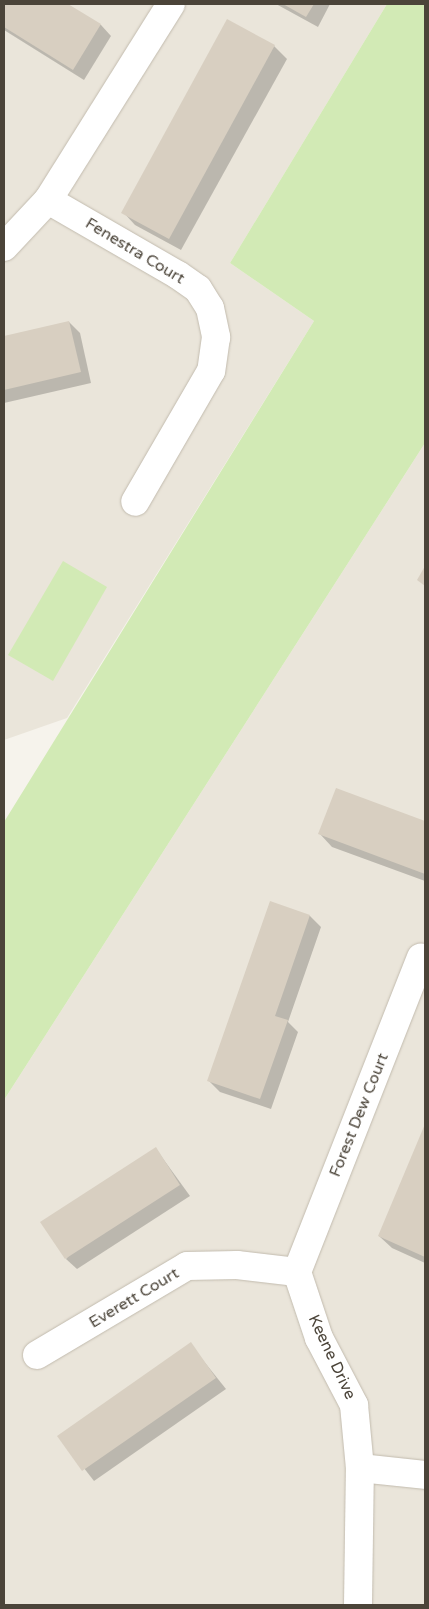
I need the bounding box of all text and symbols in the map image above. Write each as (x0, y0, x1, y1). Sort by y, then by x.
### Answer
street label: Fenestra Court (82, 214, 188, 288)
street label: Forest Dew Court (325, 1050, 393, 1180)
street label: Everett Court (86, 1264, 182, 1332)
street label: Keene Drive (304, 1312, 360, 1402)

